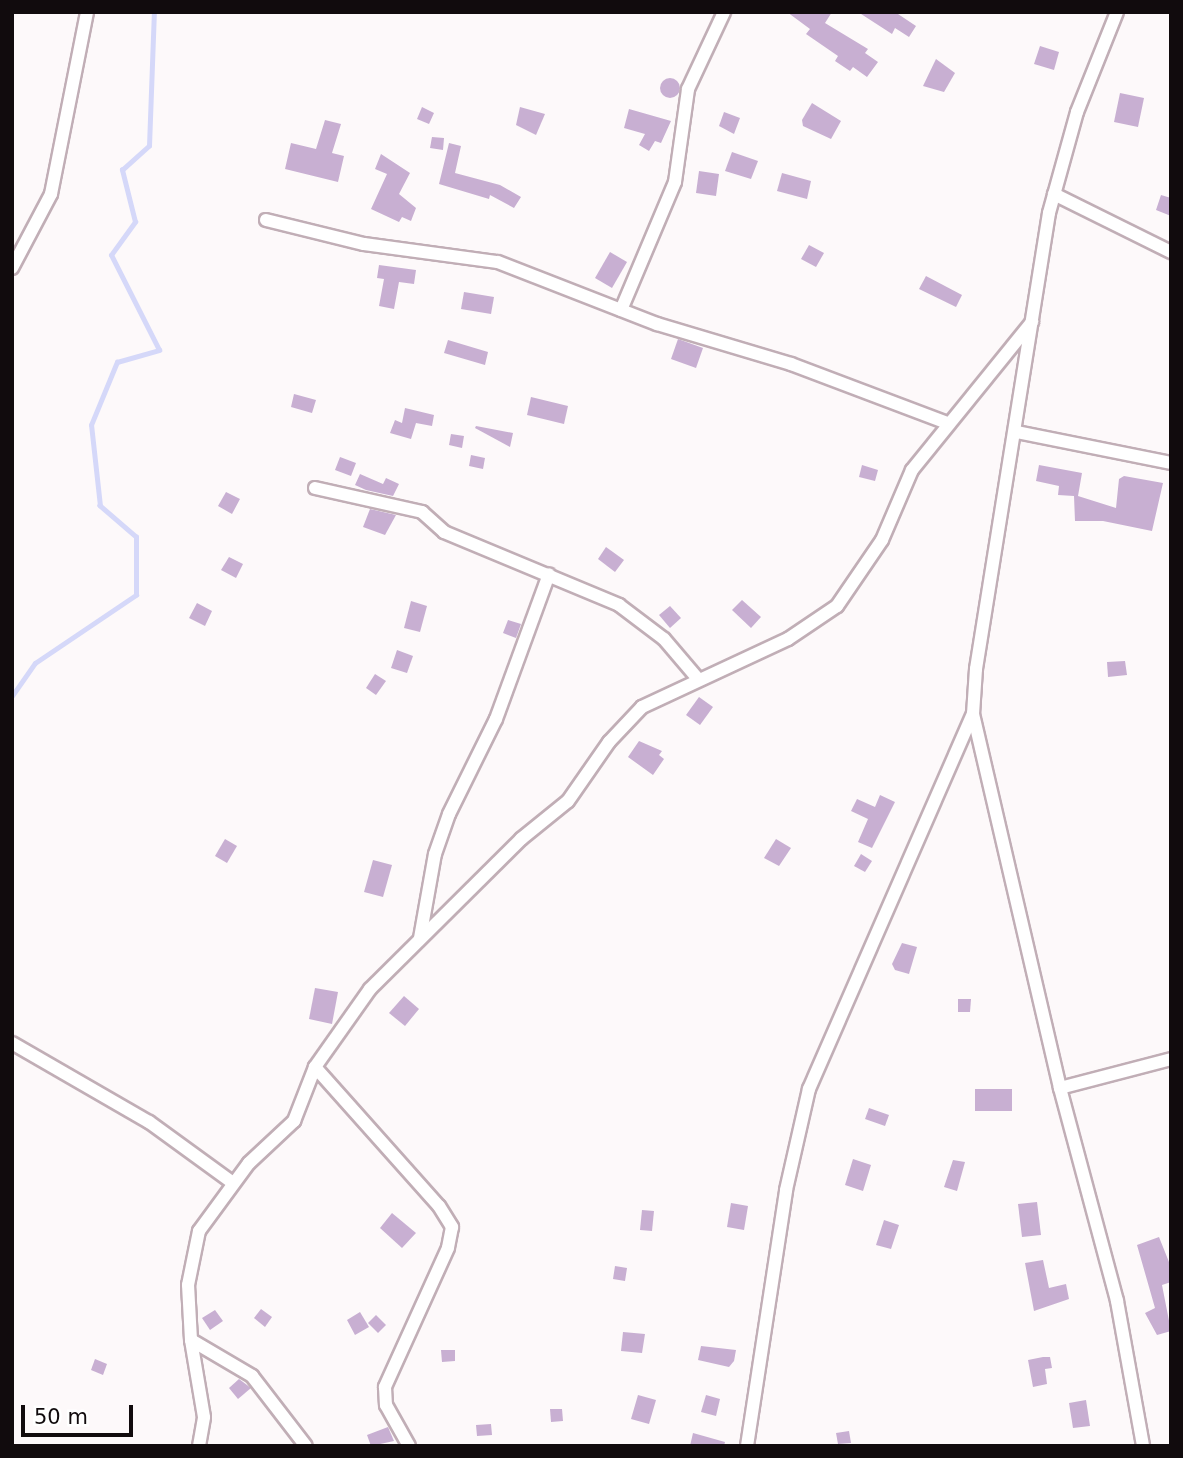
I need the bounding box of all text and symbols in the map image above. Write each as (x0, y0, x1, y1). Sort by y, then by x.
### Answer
scale bar (24, 1392, 136, 1436)
text: 50 m (34, 1405, 88, 1429)

